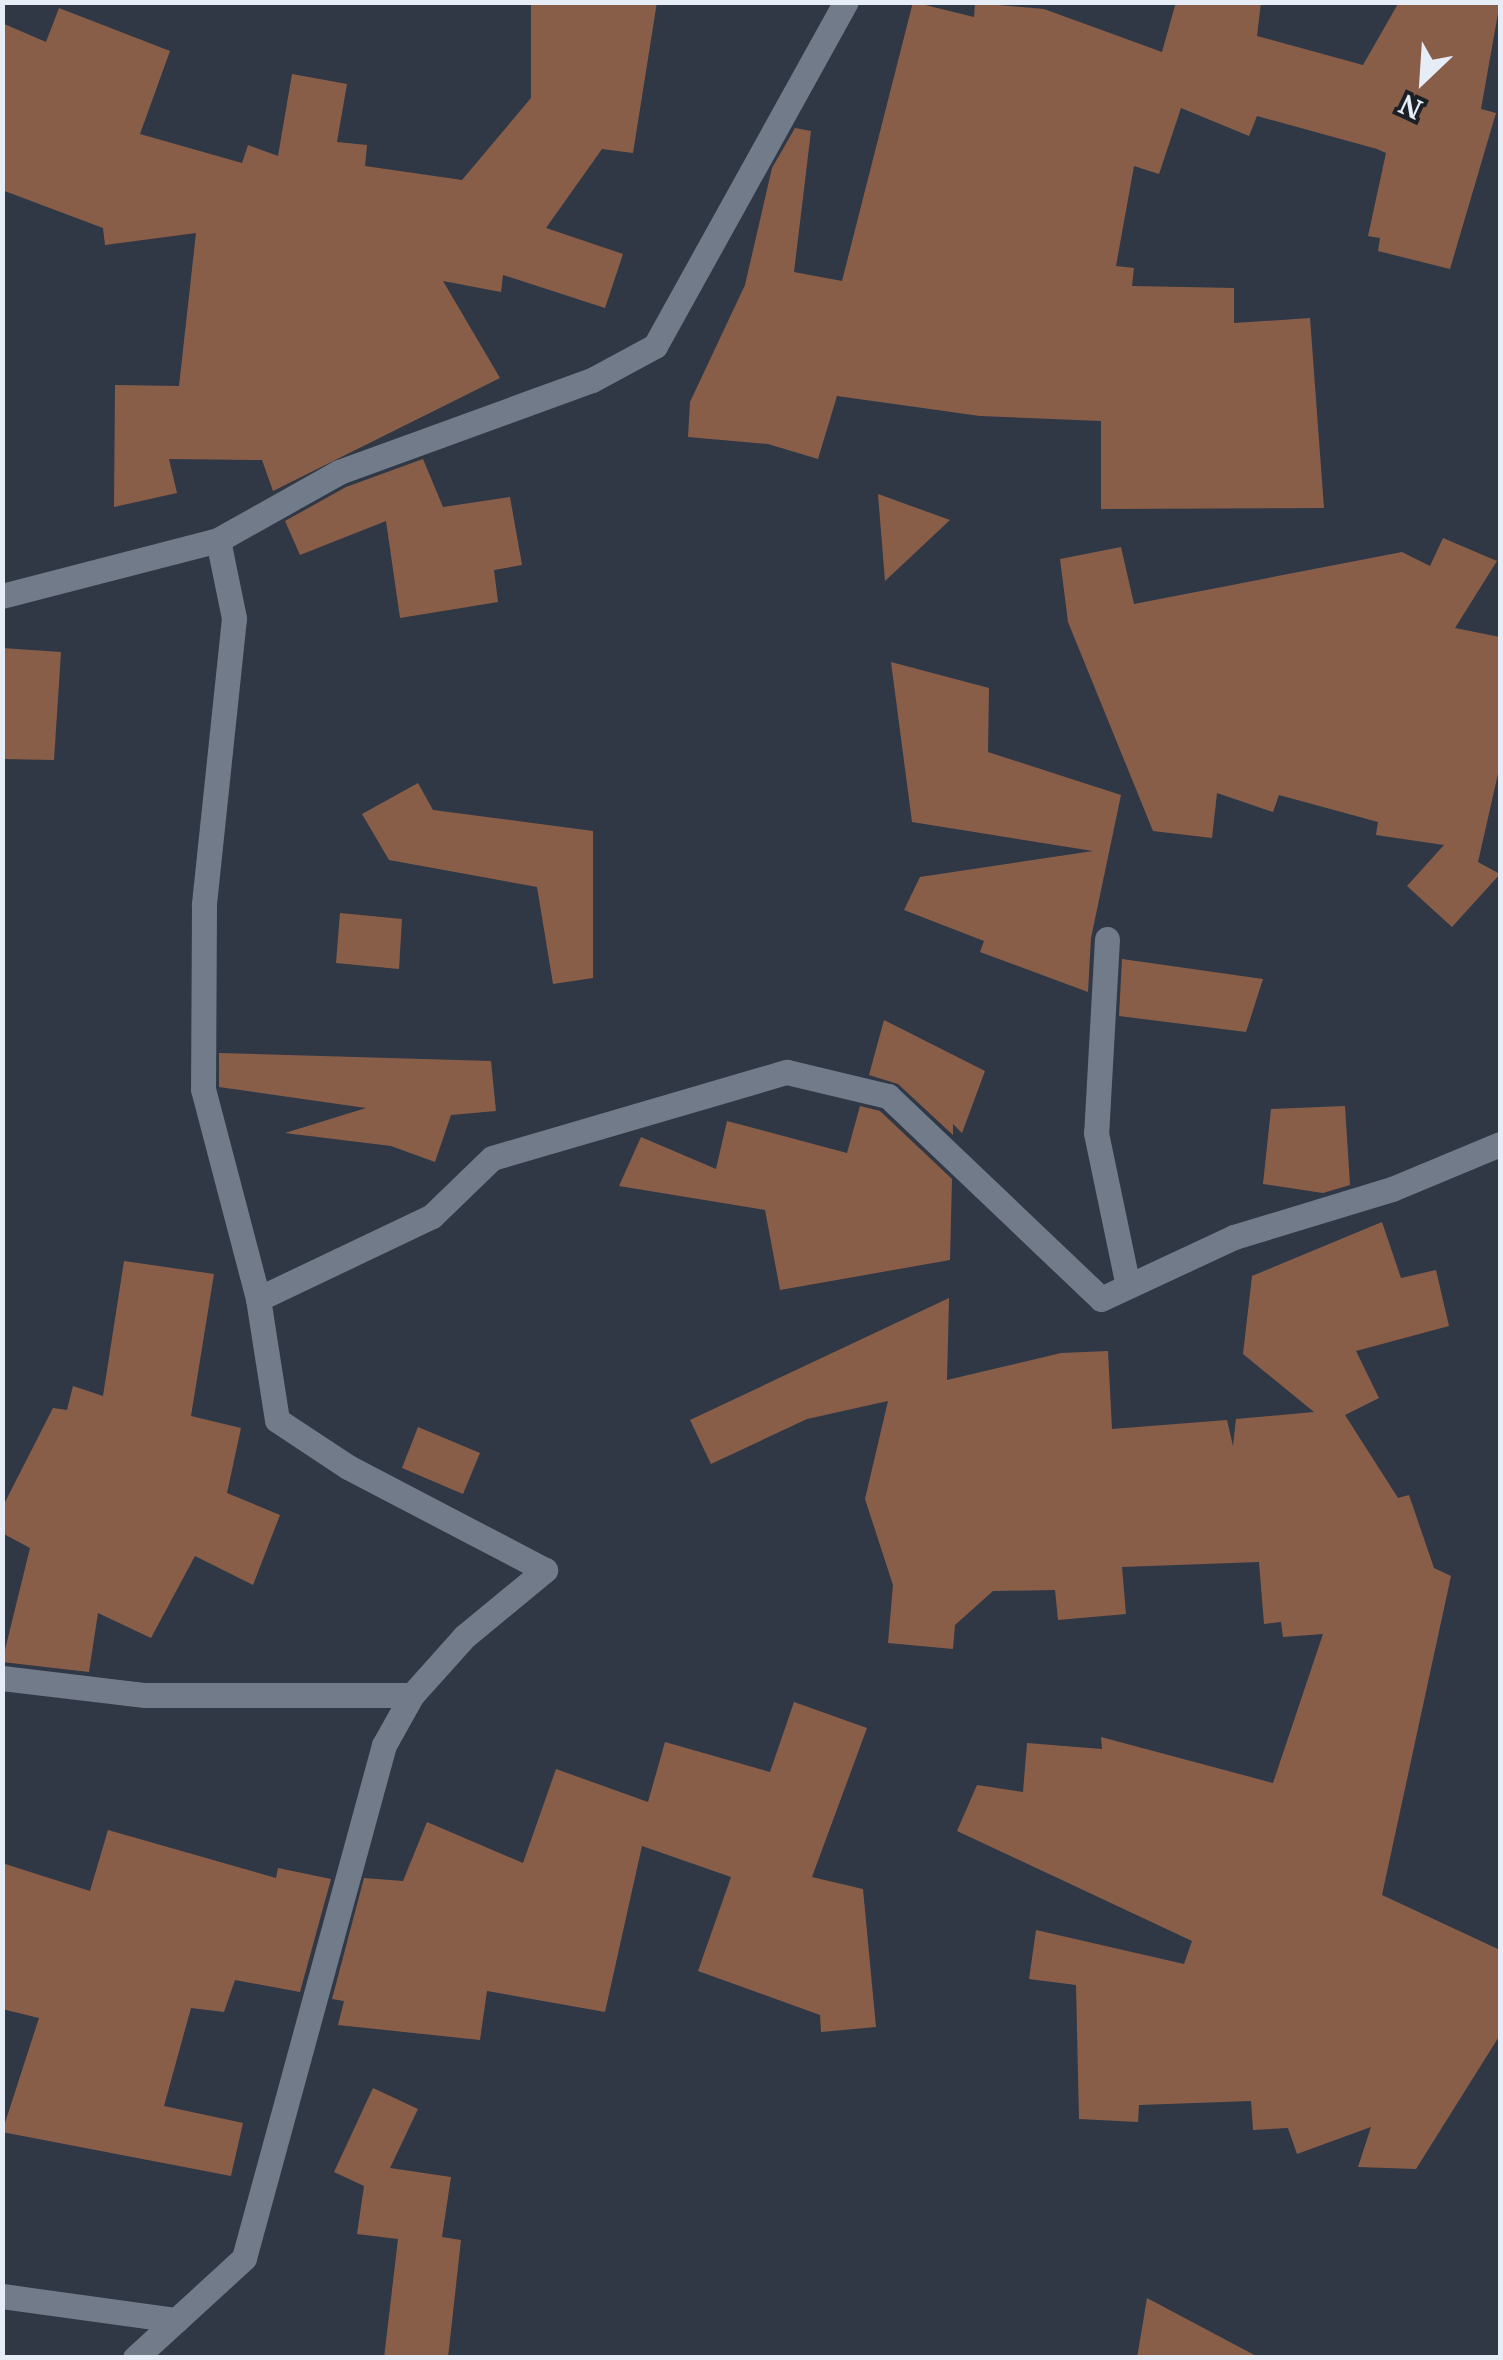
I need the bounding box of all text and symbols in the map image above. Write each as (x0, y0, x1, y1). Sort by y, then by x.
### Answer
north arrow (1373, 30, 1473, 130)
text: N (1393, 86, 1428, 129)

